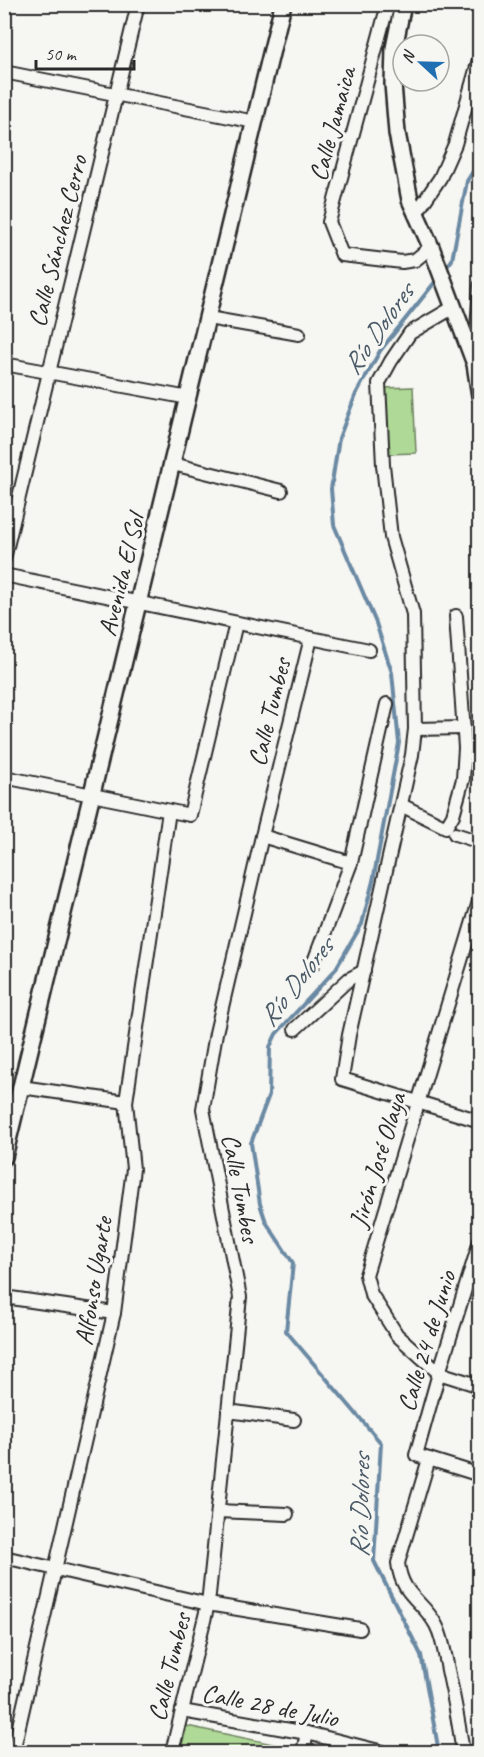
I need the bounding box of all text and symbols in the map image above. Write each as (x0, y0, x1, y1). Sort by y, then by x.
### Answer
scale bar (36, 33, 134, 71)
north arrow (391, 33, 451, 93)
text: 50 m (45, 43, 78, 65)
text: N (397, 47, 420, 66)
street label: Calle Jamaica (301, 61, 364, 185)
street label: Calle Sánchez Cerro (20, 150, 95, 330)
water label: Río Dolores (335, 273, 424, 381)
street label: Avenida El Sol (90, 506, 154, 639)
street label: Calle Tumbes (240, 653, 299, 769)
water label: Río Dolores (251, 927, 344, 1033)
street label: Jirón José Olaya (341, 1088, 414, 1233)
street label: Calle Tumbes (214, 1131, 268, 1247)
street label: Alfonso Ugarte (67, 1212, 120, 1347)
street label: Calle 24 de Junio (389, 1265, 464, 1415)
water label: Río Dolores (342, 1450, 378, 1558)
street label: Calle Tumbes (140, 1608, 199, 1724)
street label: Calle 28 de Julio (199, 1676, 342, 1735)

